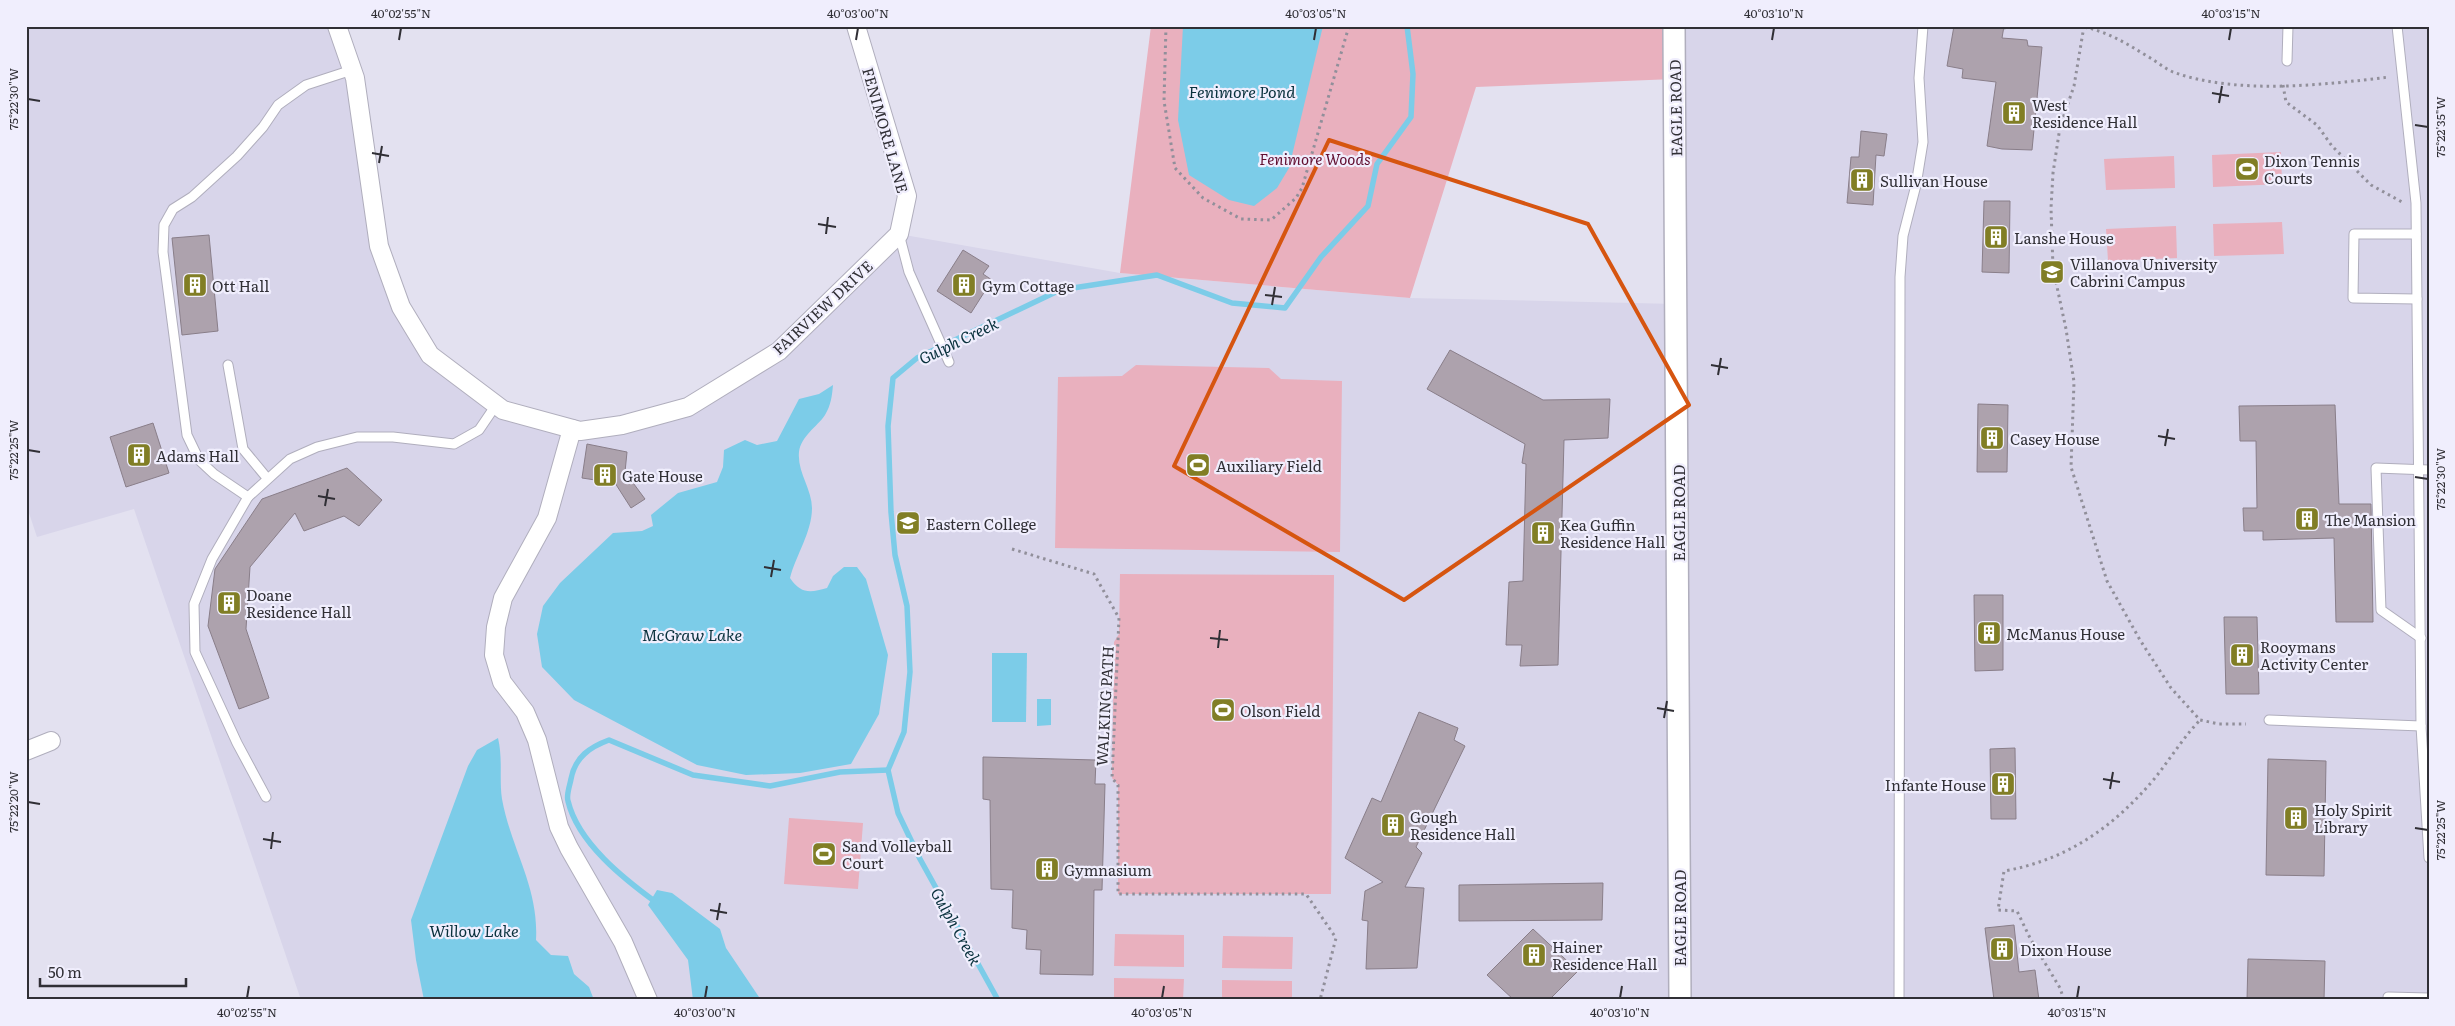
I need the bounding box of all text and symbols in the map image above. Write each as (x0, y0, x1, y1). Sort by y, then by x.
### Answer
text: 40°02'55"N (371, 4, 431, 22)
text: 40°03'00"N (827, 4, 889, 22)
text: 40°03'05"N (1285, 4, 1347, 22)
text: 40°03'10"N (1744, 4, 1804, 22)
text: 40°03'15"N (2201, 4, 2261, 22)
street label: EAGLE ROAD (1663, 59, 1687, 157)
street label: FENIMORE LANE (857, 64, 915, 196)
text: 75°22'30"W (4, 68, 22, 130)
water label: Fenimore Pond (1189, 79, 1296, 103)
place label: West Residence Hall (2032, 93, 2137, 133)
text: 75°22'35"W (2431, 96, 2449, 158)
building icon: West Residence Hall (2001, 100, 2027, 126)
park label: Fenimore Woods (1259, 147, 1371, 170)
place label: Dixon Tennis Courts (2264, 149, 2360, 189)
sports icon: Dixon Tennis Courts (2234, 156, 2260, 182)
building icon: Sullivan House (1849, 167, 1875, 193)
place label: Sullivan House (1880, 169, 1988, 192)
building icon: Lanshe House (1983, 224, 2009, 250)
place label: Lanshe House (2014, 226, 2114, 249)
place label: Villanova University Cabrini Campus (2070, 252, 2218, 292)
street label: FAIRVIEW DRIVE (767, 254, 877, 360)
school or university icon: Villanova University Cabrini Campus (2039, 259, 2065, 285)
building icon: Ott Hall (182, 272, 208, 298)
building icon: Gym Cottage (951, 272, 977, 298)
place label: Ott Hall (212, 274, 269, 297)
place label: Gym Cottage (982, 274, 1074, 297)
water label: Gulph Creek (914, 310, 1002, 370)
text: 75°22'25"W (4, 420, 22, 480)
building icon: Casey House (1979, 425, 2005, 451)
place label: Casey House (2010, 427, 2100, 450)
building icon: Adams Hall (126, 442, 152, 468)
place label: Adams Hall (156, 444, 239, 467)
text: 75°22'30"W (2431, 448, 2449, 510)
sports icon: Auxiliary Field (1185, 452, 1211, 478)
place label: Auxiliary Field (1216, 454, 1322, 477)
building icon: Gate House (592, 462, 618, 488)
place label: Gate House (622, 464, 703, 487)
street label: EAGLE ROAD (1667, 464, 1690, 562)
building icon: The Mansion (2294, 506, 2320, 532)
place label: The Mansion (2324, 508, 2416, 531)
school or university icon: Eastern College (895, 510, 921, 536)
place label: Eastern College (926, 512, 1037, 535)
place label: Kea Guffin Residence Hall (1560, 513, 1665, 553)
building icon: Kea Guffin Residence Hall (1530, 520, 1556, 546)
place label: Doane Residence Hall (246, 583, 351, 623)
building icon: Doane Residence Hall (216, 590, 242, 616)
building icon: McManus House (1976, 620, 2002, 646)
water label: McGraw Lake (642, 622, 742, 646)
place label: McManus House (2006, 622, 2125, 645)
place label: Rooymans Activity Center (2260, 635, 2368, 675)
building icon: Rooymans Activity Center (2229, 642, 2255, 668)
street label: WALKING PATH (1089, 645, 1119, 767)
sports icon: Olson Field (1210, 697, 1236, 723)
place label: Olson Field (1240, 699, 1320, 722)
text: 75°22'20"W (4, 771, 22, 833)
building icon: Infante House (1990, 771, 2016, 797)
place label: Infante House (1885, 773, 1986, 796)
place label: Holy Spirit Library (2314, 798, 2392, 838)
text: 75°22'25"W (2431, 800, 2449, 860)
place label: Gough Residence Hall (1410, 805, 1515, 845)
building icon: Holy Spirit Library (2283, 805, 2309, 831)
building icon: Gough Residence Hall (1380, 812, 1406, 838)
place label: Sand Volleyball Court (842, 834, 952, 874)
sports icon: Sand Volleyball Court (811, 841, 837, 867)
building icon: Gymnasium (1034, 856, 1060, 882)
place label: Gymnasium (1064, 858, 1152, 881)
street label: EAGLE ROAD (1668, 869, 1691, 967)
water label: Gulph Creek (926, 883, 988, 969)
water label: Willow Lake (429, 918, 519, 942)
place label: Hainer Residence Hall (1552, 935, 1657, 975)
building icon: Dixon House (1989, 936, 2015, 962)
place label: Dixon House (2020, 938, 2112, 961)
building icon: Hainer Residence Hall (1521, 942, 1547, 968)
scale bar (40, 956, 186, 988)
text: 50 m (48, 960, 82, 983)
text: 40°02'55"N (217, 1003, 277, 1021)
text: 40°03'00"N (674, 1003, 736, 1021)
text: 40°03'05"N (1131, 1003, 1193, 1021)
text: 40°03'10"N (1590, 1003, 1650, 1021)
text: 40°03'15"N (2047, 1003, 2107, 1021)

